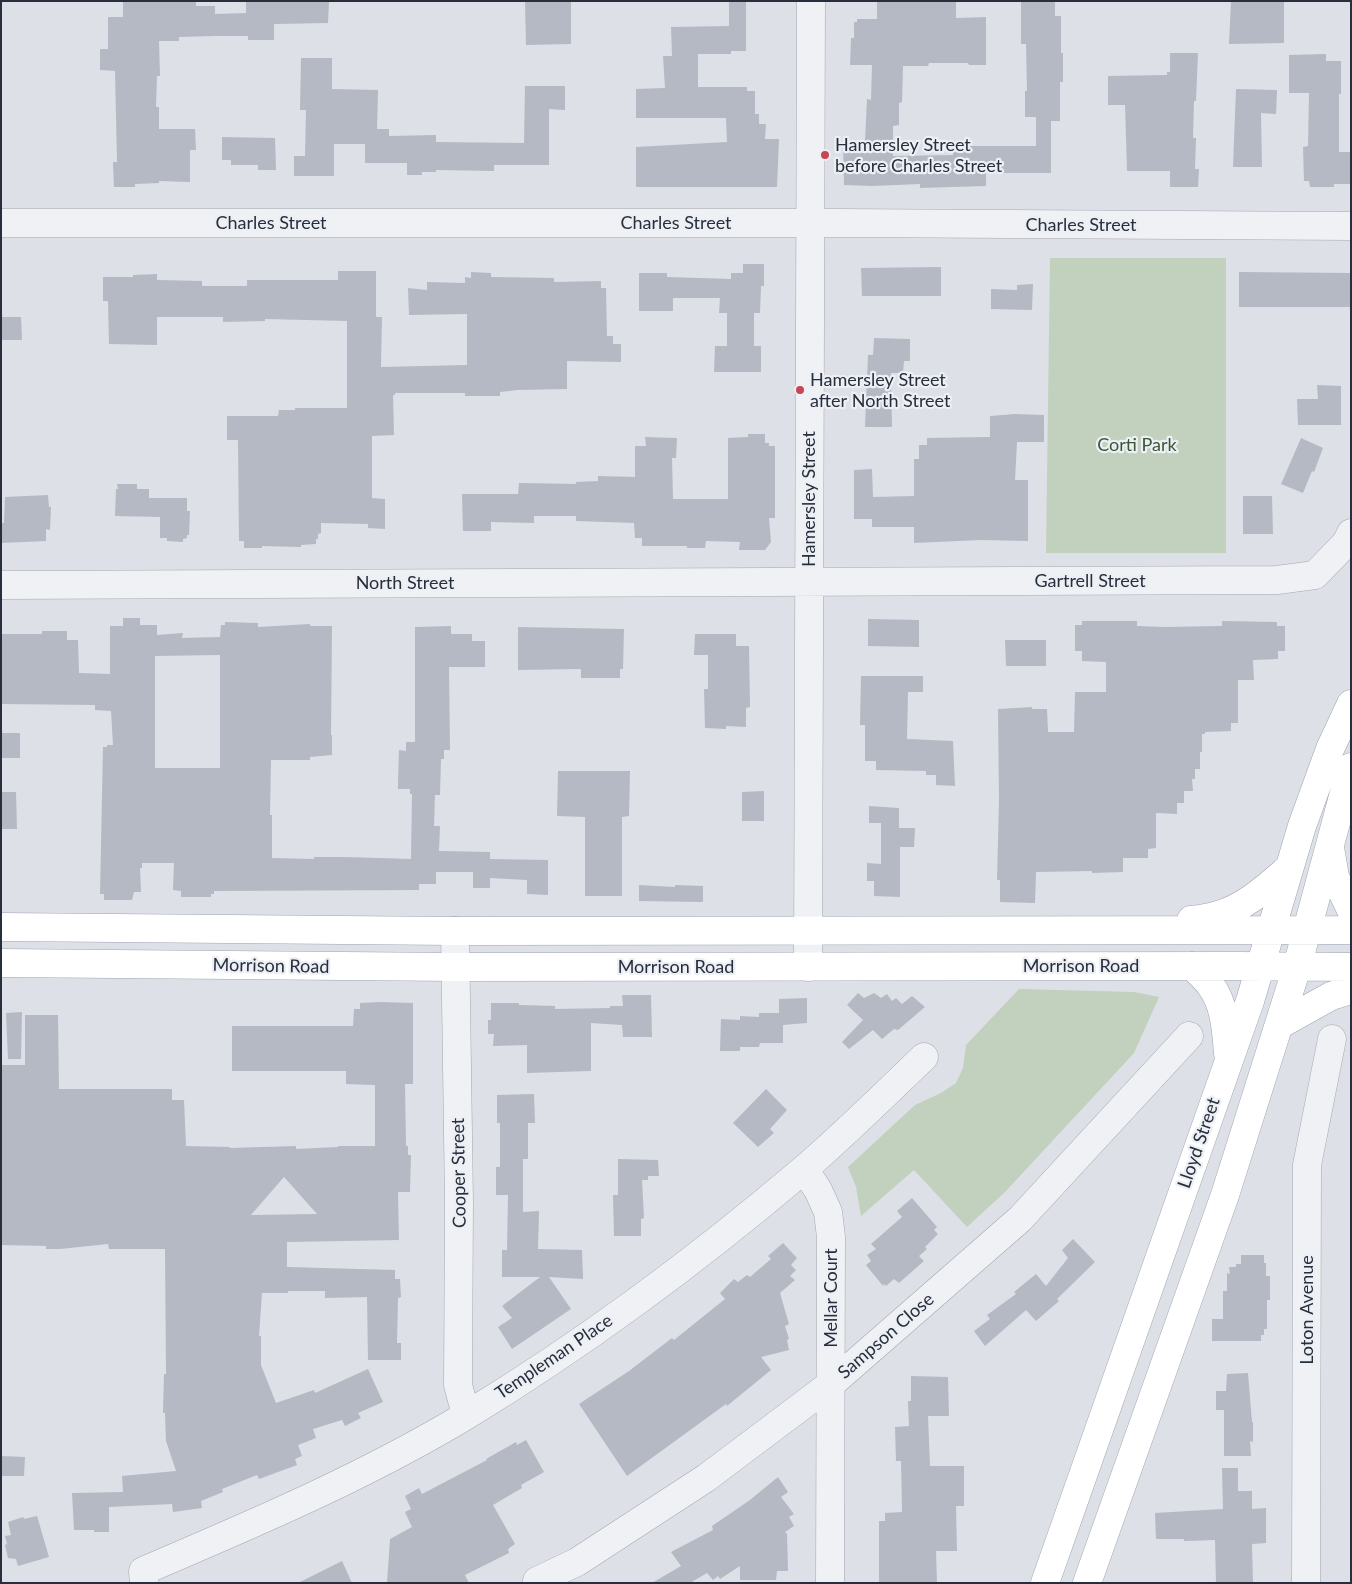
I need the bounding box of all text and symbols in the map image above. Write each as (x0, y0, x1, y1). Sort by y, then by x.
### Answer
place label: Hamersley Street before Charles Street (835, 134, 1002, 176)
marker: Hamersley Street before Charles Street (819, 149, 831, 161)
street label: Charles Street (215, 212, 327, 234)
street label: Charles Street (620, 212, 732, 234)
street label: Charles Street (1025, 214, 1137, 236)
place label: Hamersley Street after North Street (810, 369, 950, 412)
marker: Hamersley Street after North Street (794, 384, 806, 396)
street label: Hamersley Street (798, 431, 820, 567)
park label: Corti Park (1097, 434, 1177, 456)
street label: Gartrell Street (1034, 570, 1146, 592)
street label: North Street (356, 572, 454, 594)
street label: Morrison Road (213, 954, 329, 978)
street label: Morrison Road (1023, 955, 1139, 977)
street label: Morrison Road (618, 956, 734, 978)
street label: Lloyd Street (1173, 1095, 1225, 1191)
street label: Cooper Street (447, 1118, 471, 1228)
street label: Mellar Court (820, 1248, 842, 1348)
street label: Loton Avenue (1296, 1255, 1318, 1365)
street label: Sampson Close (834, 1289, 938, 1383)
street label: Templeman Place (491, 1310, 617, 1404)

